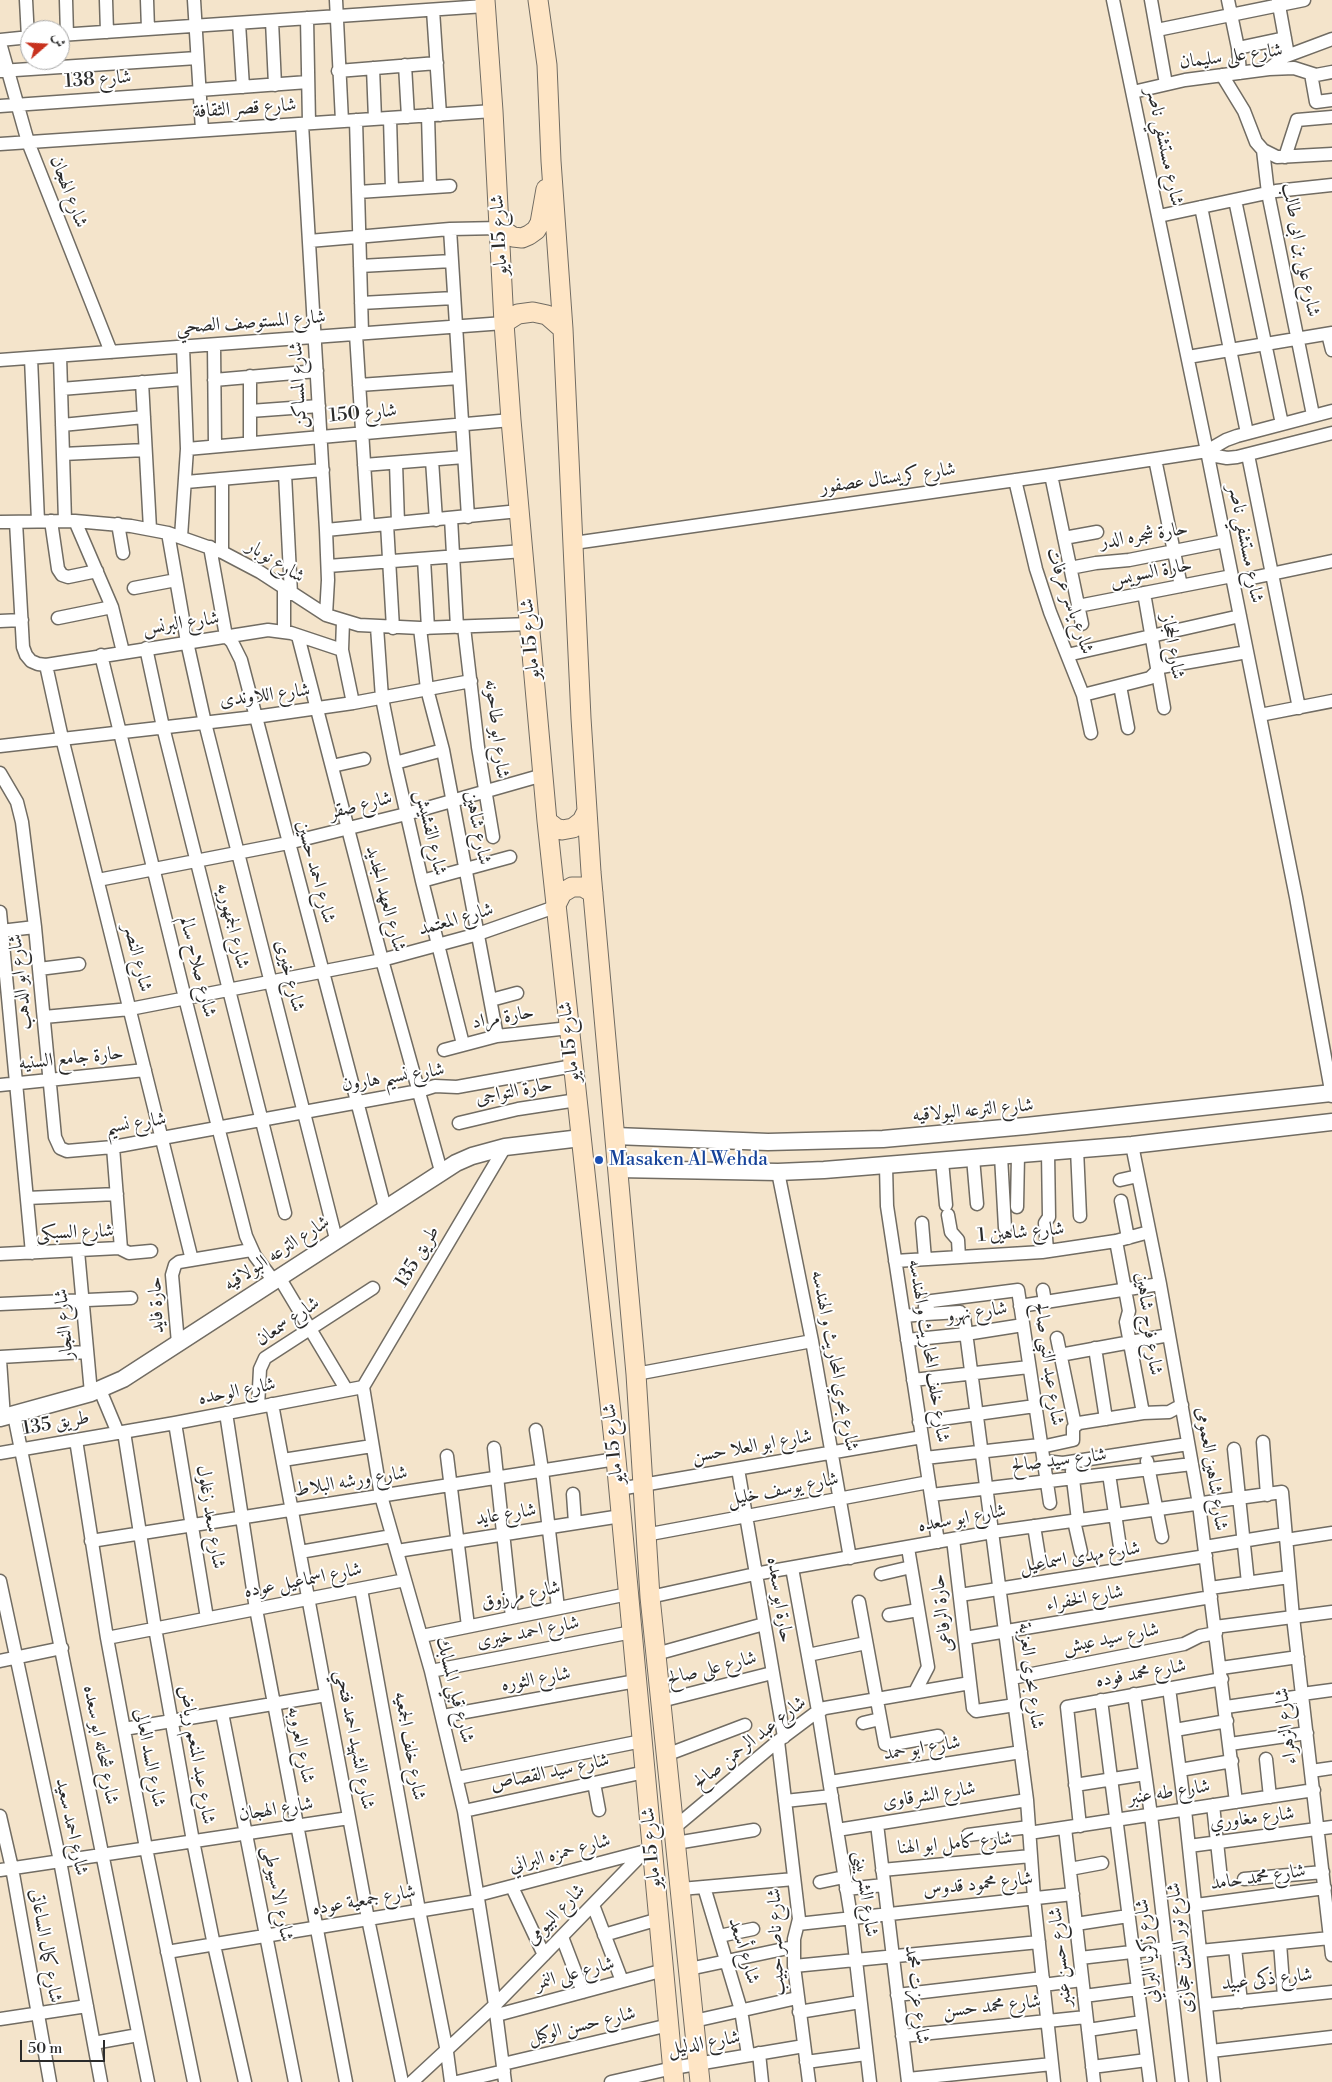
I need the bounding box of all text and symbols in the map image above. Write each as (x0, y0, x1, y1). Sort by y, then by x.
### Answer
north arrow (20, 20, 70, 70)
text: ش (47, 31, 69, 50)
street label: شارع على سليمان (1178, 39, 1284, 75)
street label: شارع 138 (64, 66, 132, 94)
street label: شارع مستشفي ناصر (1140, 86, 1188, 208)
street label: شارع قصر الثقافة (193, 94, 297, 124)
street label: شارع الهجان (44, 153, 92, 231)
street label: شارع على بن ابى طالب (1276, 181, 1324, 319)
street label: شارع 15 مايو (486, 194, 514, 276)
street label: شارع المستوصف الصحي (175, 306, 327, 340)
street label: شارع المساكن (285, 341, 313, 429)
street label: شارع 150 (328, 400, 398, 428)
street label: شارع كريستال عصفور (819, 458, 957, 500)
street label: شارع مستشفي ناصر (1222, 483, 1268, 605)
street label: حارة شجره الدر (1098, 518, 1190, 554)
street label: شارع نوبار (242, 535, 308, 589)
street label: شارع ياسر عرفات (1040, 545, 1098, 657)
street label: حارة السويس (1108, 554, 1194, 592)
street label: شارع 15 مايو (516, 597, 546, 681)
street label: شارع البرنس (141, 607, 221, 641)
street label: شارع الحجاز (1155, 613, 1189, 681)
street label: شارع ابو طاحونه (479, 678, 513, 780)
street label: شارع اللاوندى (218, 679, 312, 713)
street label: شارع صقر (327, 787, 395, 825)
street label: شارع القشيش (409, 788, 451, 878)
street label: شارع شاهين (459, 789, 495, 867)
street label: شارع احمد حسين (290, 818, 340, 926)
street label: شارع العهد الجديد (360, 843, 410, 955)
street label: شارع الجمهوريه (210, 881, 254, 971)
street label: شارع المعتمد (416, 898, 496, 942)
street label: شارع صلاح سالم (173, 914, 221, 1020)
street label: شارع النصر (118, 922, 156, 994)
street label: شارع ابو الدهب (5, 933, 37, 1031)
street label: شارع خيرى (269, 938, 309, 1014)
street label: شارع 15 مايو (554, 1000, 586, 1084)
street label: حارة مراد (470, 1001, 536, 1035)
street label: حارة جامع السنيه (17, 1042, 125, 1076)
street label: شارع نسيم هارون (340, 1059, 446, 1097)
street label: حارة التواجى (474, 1073, 554, 1111)
street label: شارع الترعه البولاقيه (911, 1094, 1035, 1128)
street label: شارع نسيم (104, 1108, 168, 1140)
place label: Masaken Al Wehda (609, 1149, 768, 1171)
marker: Masaken Al Wehda (593, 1154, 605, 1166)
street label: شارع الترعه البولاقيه (220, 1211, 334, 1297)
street label: شارع شاهين 1 (977, 1218, 1065, 1248)
street label: شارع السبكى (36, 1220, 114, 1246)
street label: طريق 135 (391, 1222, 445, 1292)
street label: شارع خلف المحاريث و الهندسه (902, 1258, 954, 1444)
street label: شارع بحري المحاريث و الهندسه (805, 1269, 863, 1453)
street label: شارع فرج شاهين (1129, 1271, 1167, 1377)
street label: حارة فايد (144, 1276, 170, 1334)
street label: شارع النجار (51, 1288, 79, 1360)
street label: شارع سمعان (252, 1292, 324, 1352)
street label: شارع نهرو (945, 1297, 1009, 1329)
street label: شارع عبد النبى صالح (1028, 1301, 1068, 1427)
street label: شارع الوحده (196, 1373, 278, 1411)
street label: شارع 15 مايو (598, 1402, 630, 1486)
street label: شارع شاهين العمومى (1190, 1405, 1232, 1533)
street label: طريق 135 (21, 1407, 91, 1441)
street label: شارع ابو العلا حسن (690, 1425, 814, 1469)
street label: شارع سيد صالح (1010, 1444, 1108, 1478)
street label: شارع ورشه البلاط (293, 1462, 409, 1502)
street label: شارع سعد زغلول (191, 1463, 229, 1571)
street label: شارع يوسف خليل (725, 1468, 841, 1512)
street label: شارع عايد (474, 1499, 538, 1531)
street label: شارع ابو سعده (916, 1500, 1008, 1538)
street label: شارع مهدى اسماعيل (1018, 1537, 1142, 1579)
street label: حارة ابو سعده (761, 1556, 797, 1644)
street label: شارع اسماعيل عوده (242, 1558, 364, 1604)
street label: حارة الرفاعى (927, 1573, 959, 1653)
street label: شارع مرزوق (479, 1576, 563, 1616)
street label: شارع الخفراء (1045, 1581, 1125, 1617)
street label: شارع احمد خيرى (475, 1612, 581, 1654)
street label: شارع سيد عيش (1061, 1618, 1161, 1660)
street label: شارع بحرى العزبة (1012, 1621, 1048, 1731)
street label: شارع قبلي المسابك (430, 1634, 478, 1746)
street label: شارع على صالح (665, 1647, 759, 1691)
street label: شارع محمد فوده (1094, 1655, 1188, 1693)
street label: شارع الثوره (499, 1663, 573, 1697)
street label: شارع الشهيد احمد فتحي (329, 1668, 379, 1812)
street label: شارع شحاته ابو سعده (77, 1683, 123, 1807)
street label: شارع عبد المنعم رياض (173, 1684, 219, 1826)
street label: شارع الزهراء (1271, 1686, 1303, 1766)
street label: شارع خلف الجمعيه (388, 1690, 430, 1802)
street label: شارع عبد الرحمن صالح (689, 1692, 811, 1794)
street label: شارع العروبه (281, 1705, 319, 1785)
street label: شارع السد العالى (128, 1707, 170, 1809)
street label: شارع ابو حمد (882, 1732, 962, 1766)
street label: شارع سيد القصاص (488, 1749, 612, 1797)
street label: شارع طه عنبر (1126, 1775, 1212, 1811)
street label: شارع احمد سعيد (50, 1776, 92, 1878)
street label: شارع الشرقاوى (881, 1777, 977, 1815)
street label: شارع الهجان (237, 1793, 315, 1827)
street label: شارع مغاوري (1208, 1802, 1296, 1836)
street label: شارع 15 مايو (637, 1806, 667, 1890)
street label: شارع كامل ابو الهنا (897, 1828, 1013, 1860)
street label: شارع حمزه البراني (507, 1830, 613, 1878)
street label: شارع الاسيوطى (257, 1844, 297, 1944)
street label: شارع الشربينى (848, 1850, 882, 1938)
street label: شارع محمد حامد (1209, 1860, 1307, 1896)
street label: شارع محمود قدوس (922, 1868, 1034, 1902)
street label: شارع البيومى (521, 1880, 591, 1950)
street label: شارع جمعية عوده (310, 1881, 418, 1921)
street label: شارع نور الدين حجازى (1163, 1881, 1199, 2015)
street label: شارع كمال الساعاتى (24, 1887, 66, 2005)
street label: شارع ناصر حبيب (764, 1888, 790, 1996)
street label: شارع زكريا البراني (1131, 1898, 1165, 2004)
street label: شارع حسن عنبر (1044, 1906, 1078, 2008)
street label: شارع أسعد (722, 1915, 764, 1987)
street label: شارع عزت محمد (899, 1944, 933, 2046)
street label: شارع على النمر (533, 1953, 617, 1995)
street label: شارع ذكى عبيد (1220, 1964, 1314, 1996)
street label: شارع محمد حسن (942, 1991, 1042, 2023)
street label: شارع حسن الوكيل (526, 2003, 638, 2049)
street label: شارع الدليل (666, 2026, 742, 2062)
scale bar (22, 2030, 108, 2062)
text: 50 m (28, 2039, 62, 2058)

